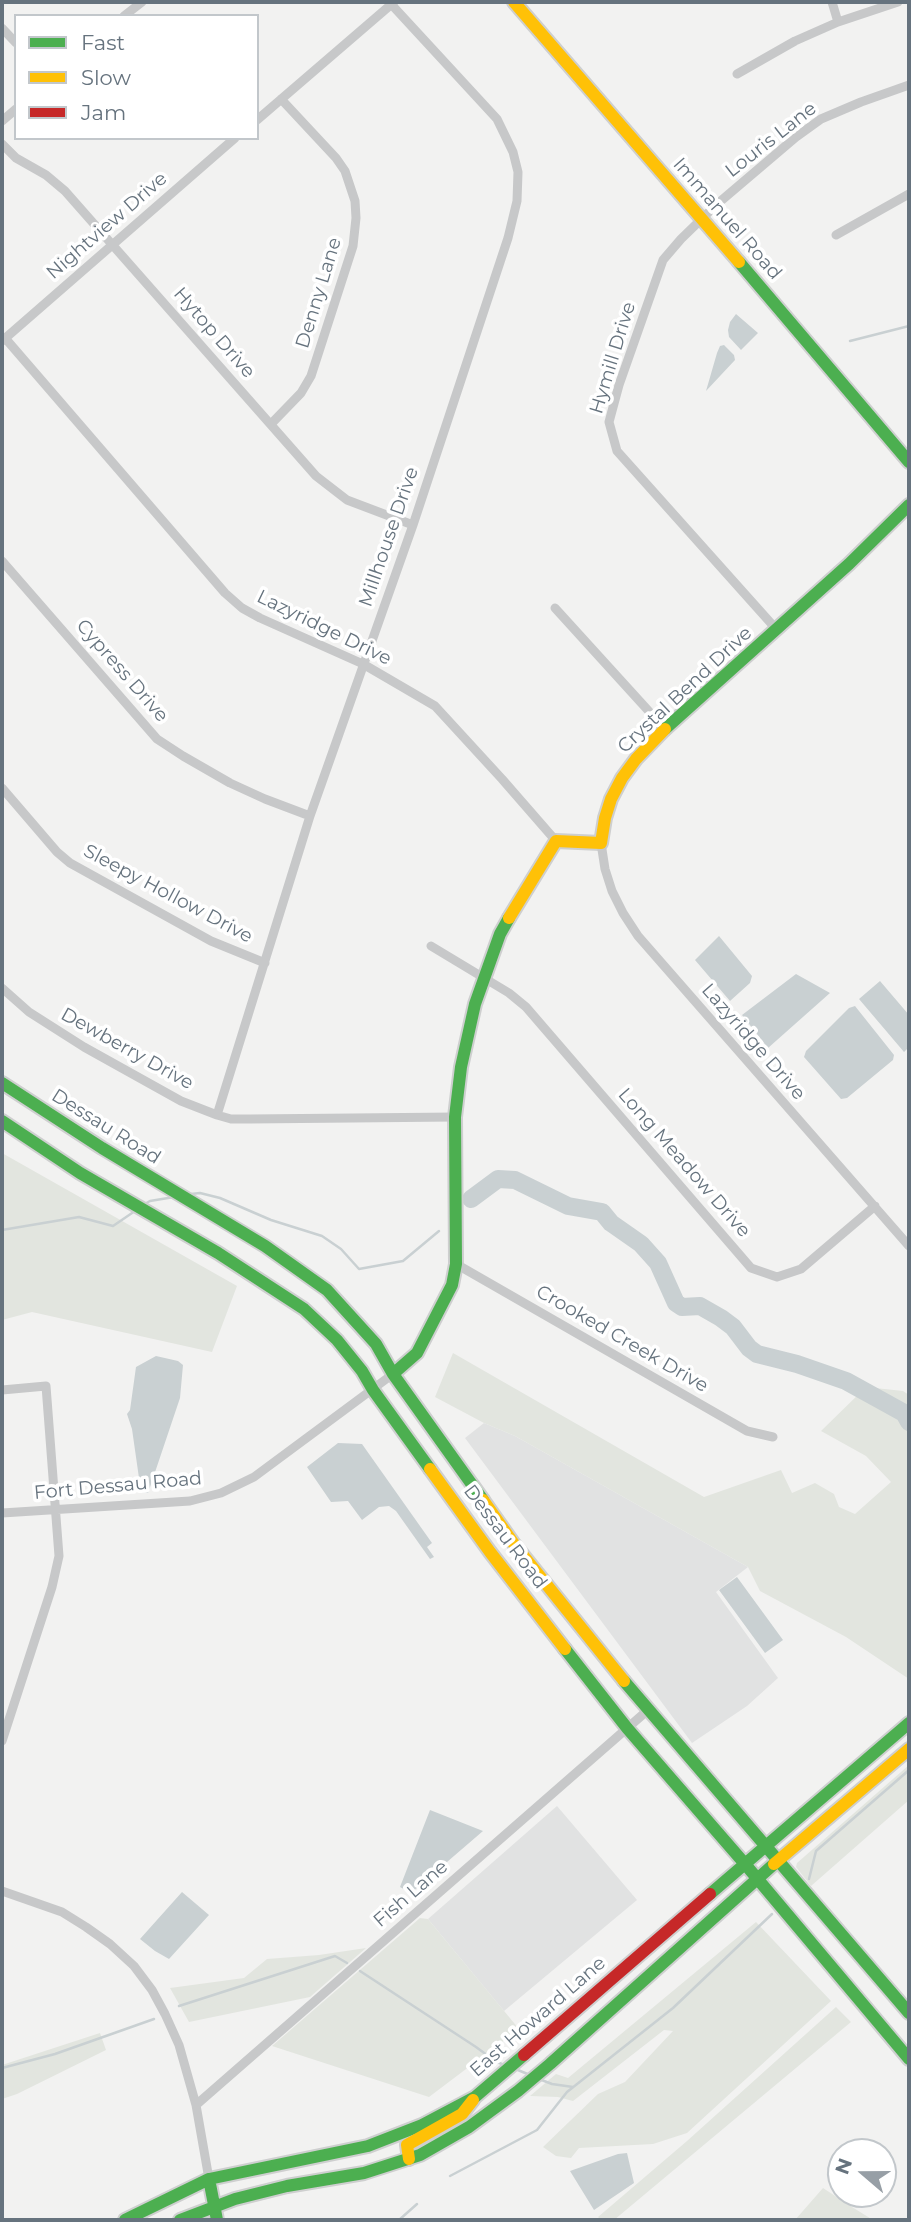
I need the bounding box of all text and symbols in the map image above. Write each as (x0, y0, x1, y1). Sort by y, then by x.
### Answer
legend (14, 14, 259, 140)
text: Fast (81, 30, 125, 55)
text: Slow (81, 65, 131, 90)
street label: Louris Lane (721, 97, 821, 183)
text: Jam (81, 100, 126, 125)
street label: Immanuel Road (668, 153, 786, 285)
street label: Nightview Drive (42, 168, 172, 284)
street label: Denny Lane (291, 235, 347, 351)
street label: Hytop Drive (168, 283, 260, 383)
street label: Hymill Drive (585, 299, 641, 417)
street label: Millhouse Drive (354, 464, 424, 610)
street label: Lazyridge Drive (253, 586, 395, 670)
street label: Cypress Drive (71, 615, 173, 727)
street label: Crystal Bend Drive (613, 622, 757, 758)
street label: Sleepy Hollow Drive (80, 840, 256, 948)
street label: Lazyridge Drive (696, 979, 810, 1105)
street label: Dewberry Drive (57, 1003, 197, 1095)
street label: Dessau Road (47, 1084, 165, 1170)
street label: Long Meadow Drive (613, 1084, 755, 1242)
street label: Crooked Creek Drive (532, 1280, 712, 1398)
street label: Fort Dessau Road (33, 1467, 203, 1505)
street label: Dessau Road (458, 1480, 552, 1594)
street label: Fish Lane (369, 1856, 453, 1932)
street label: East Howard Lane (465, 1952, 611, 2082)
north arrow (827, 2138, 897, 2208)
text: N (830, 2155, 857, 2177)

